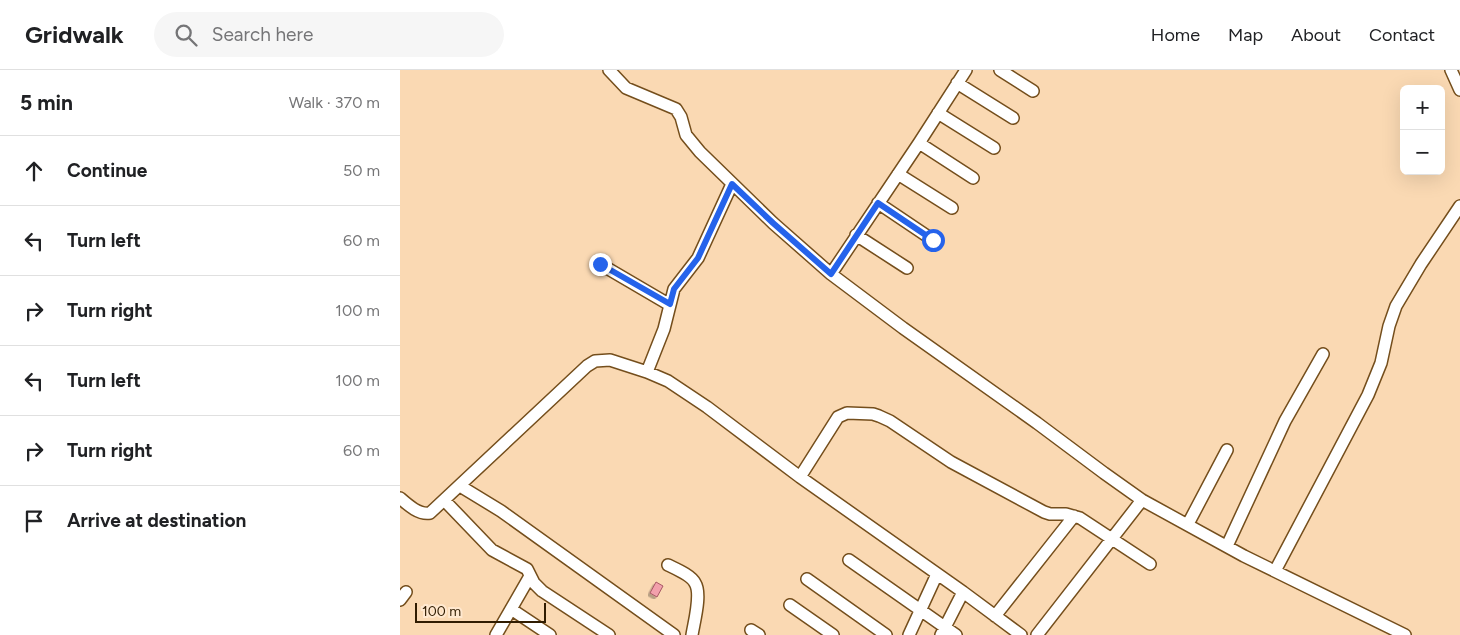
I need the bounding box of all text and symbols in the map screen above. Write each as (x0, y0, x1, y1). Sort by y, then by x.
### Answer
search box (154, 12, 504, 57)
text: Gridwalk (25, 20, 124, 49)
icon: search (172, 21, 200, 49)
text: Search here (212, 23, 313, 46)
text: Home (1151, 24, 1200, 46)
text: Map (1228, 24, 1263, 46)
text: About (1291, 24, 1341, 46)
text: Contact (1369, 24, 1435, 46)
map controls (1400, 85, 1445, 175)
button: + (1400, 85, 1445, 130)
text: 5 min (20, 90, 73, 115)
text: Walk · 370 m (289, 93, 380, 112)
button: − (1400, 130, 1445, 175)
icon: ahead (20, 157, 48, 185)
text: Continue (67, 159, 147, 182)
text: 50 m (343, 161, 380, 180)
icon: left (20, 227, 48, 255)
text: Turn left (67, 229, 141, 252)
route start (922, 229, 945, 252)
text: 60 m (343, 231, 380, 250)
route end (589, 253, 612, 276)
icon: right (20, 297, 48, 325)
text: Turn right (67, 299, 153, 322)
text: 100 m (335, 301, 380, 320)
icon: left (20, 367, 48, 395)
text: Turn left (67, 369, 141, 392)
text: 100 m (335, 371, 380, 390)
icon: right (20, 437, 48, 465)
text: Turn right (67, 439, 153, 462)
text: 60 m (343, 441, 380, 460)
icon: arrive (20, 507, 48, 535)
text: Arrive at destination (67, 509, 246, 532)
scale bar (415, 600, 546, 623)
text: 100 m (422, 603, 461, 620)

